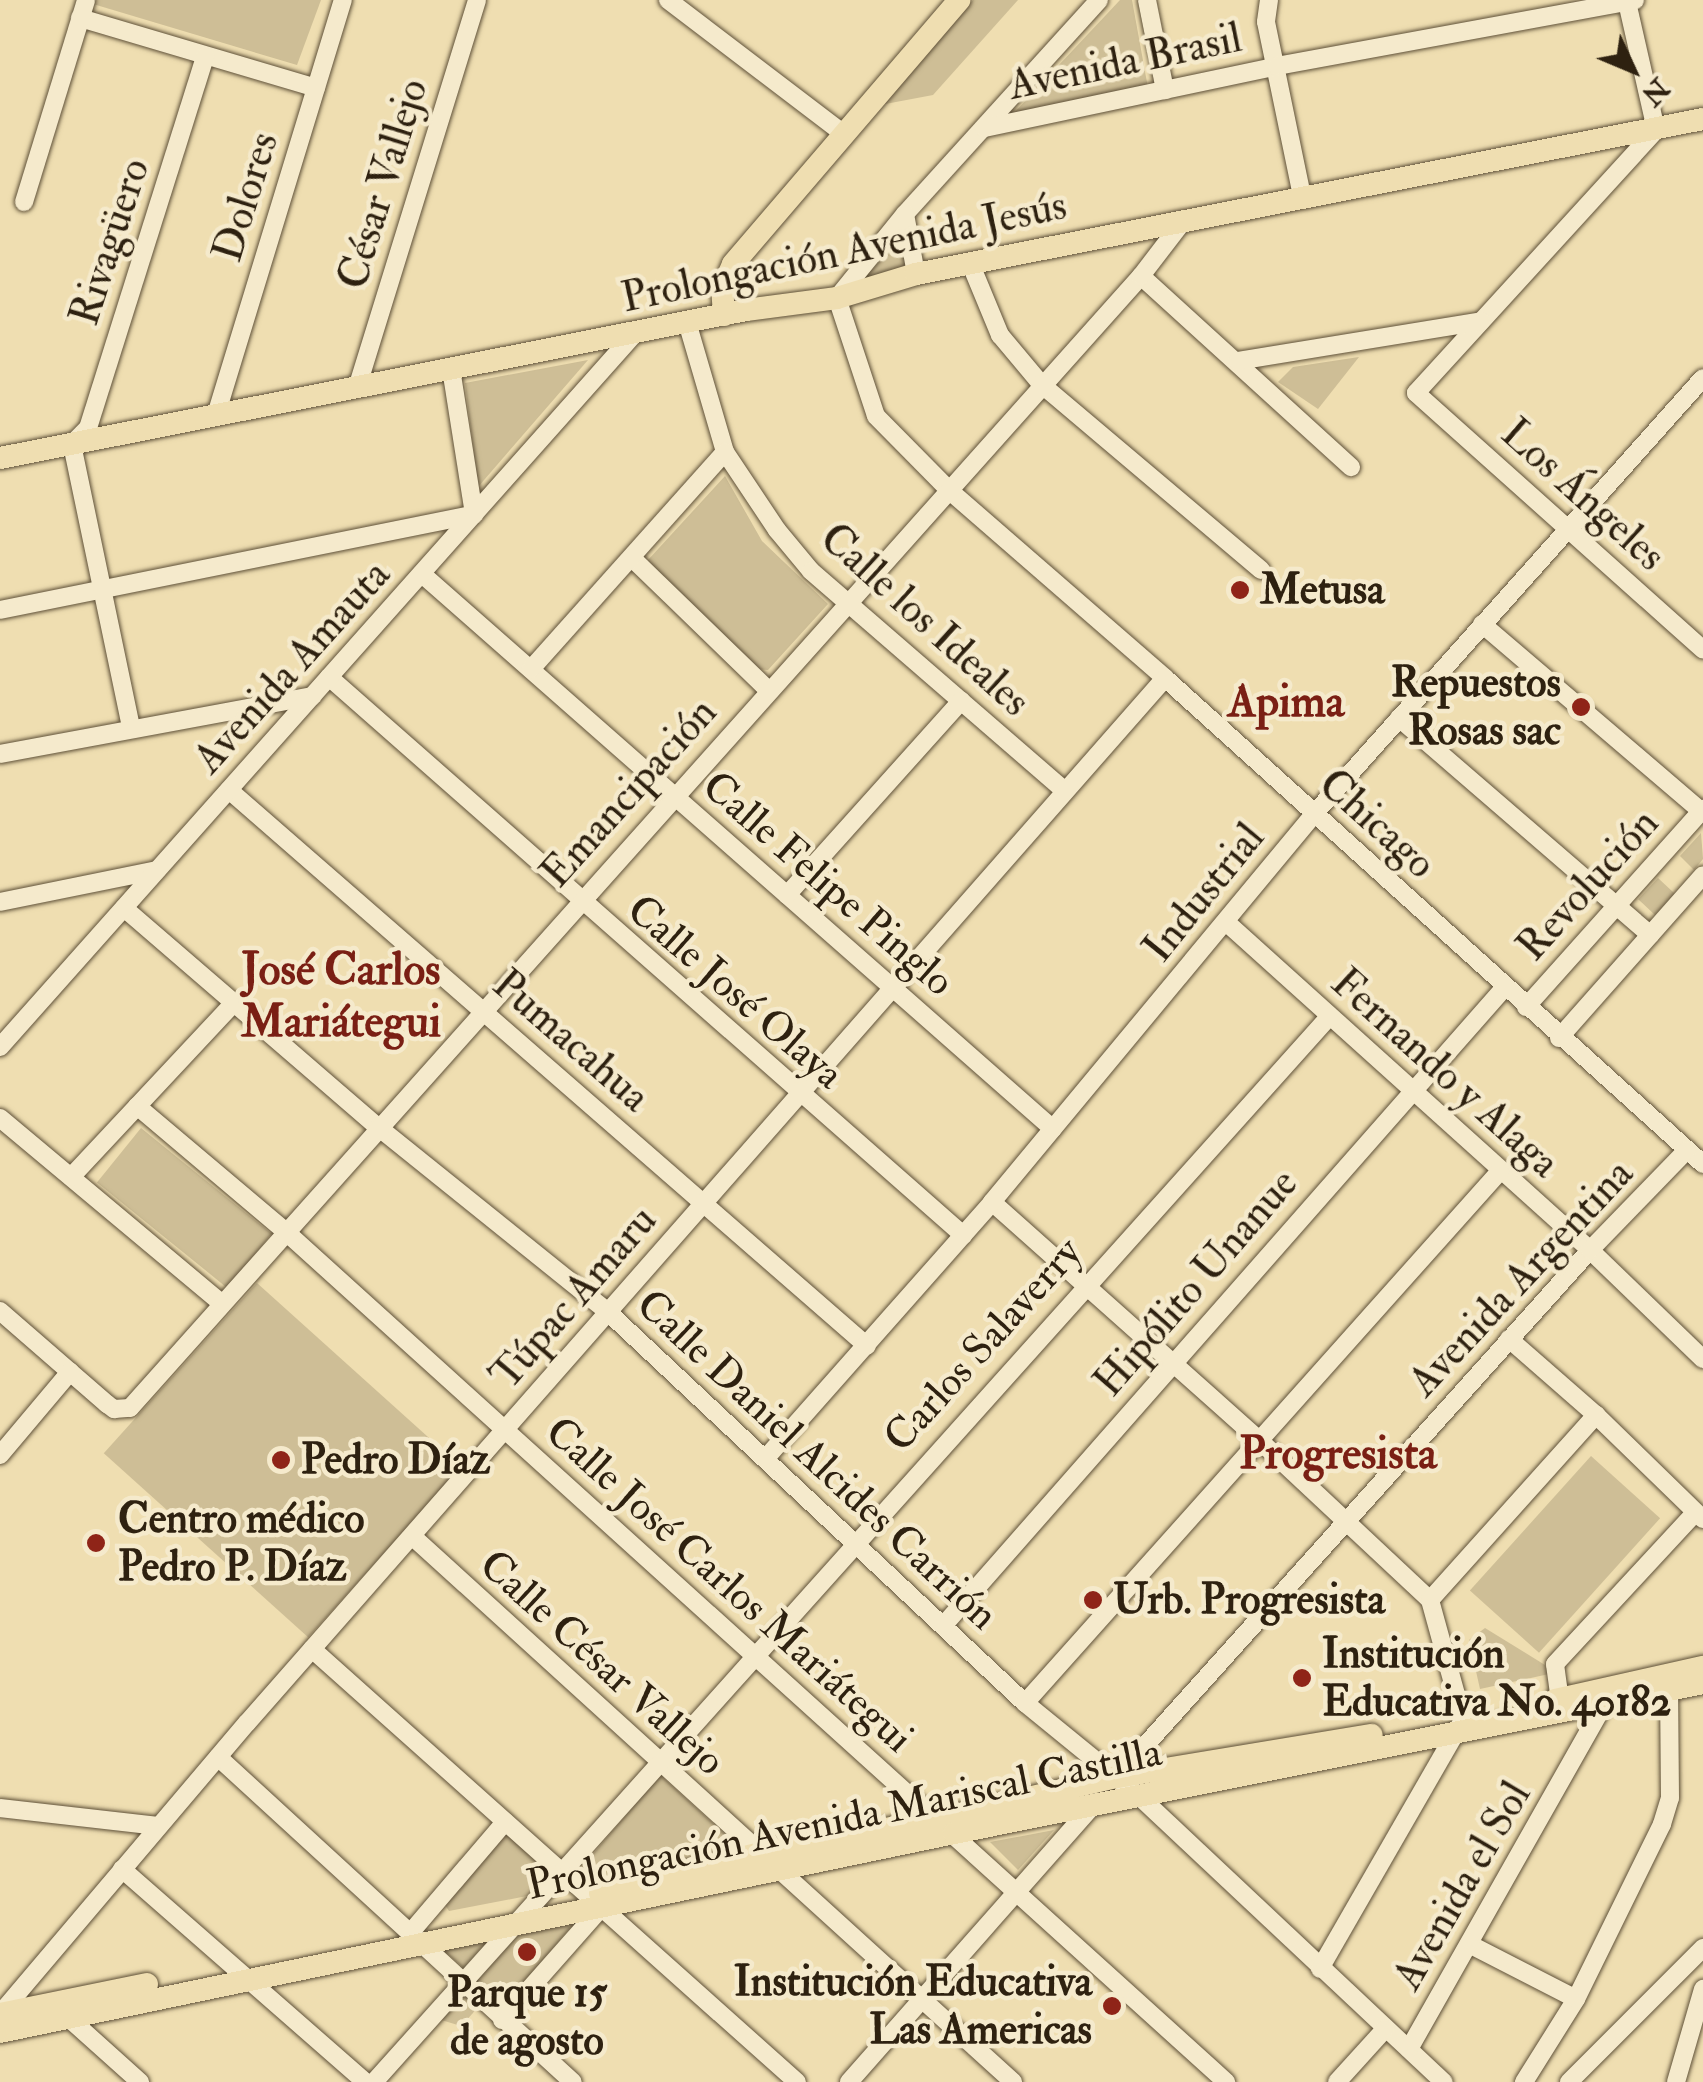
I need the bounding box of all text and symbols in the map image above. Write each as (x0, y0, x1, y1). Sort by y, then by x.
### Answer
street label: Avenida Brasil (1004, 13, 1246, 111)
north arrow (1583, 20, 1683, 120)
text: N (1634, 70, 1676, 112)
street label: César Vallejo (327, 73, 439, 295)
street label: Dolores (203, 126, 289, 268)
street label: Rivagüero (59, 152, 161, 332)
street label: Prolongación Avenida Jesús (617, 180, 1071, 324)
street label: Los Ángeles (1491, 408, 1675, 582)
street label: Calle los Ideales (810, 513, 1040, 727)
street label: Avenida Amauta (183, 550, 401, 784)
place label: Metusa (1260, 565, 1385, 615)
marker: Metusa (1229, 579, 1251, 601)
place label: Repuestos Rosas sac (1391, 658, 1561, 756)
district label: Apima (1228, 676, 1344, 730)
street label: Emancipación (531, 688, 727, 898)
marker: Repuestos Rosas sac (1570, 696, 1592, 718)
street label: Chicago (1309, 759, 1445, 889)
street label: Calle Felipe Pinglo (692, 761, 964, 1007)
street label: Revolución (1507, 799, 1669, 971)
street label: Industrial (1133, 814, 1275, 972)
street label: Calle José Olaya (617, 884, 853, 1100)
district label: José Carlos Mariátegui (241, 944, 441, 1050)
street label: Fernando y Alaga (1321, 958, 1569, 1188)
street label: Pumacahua (482, 959, 660, 1123)
street label: Avenida Argentina (1398, 1149, 1644, 1407)
street label: Hipólito Unanue (1084, 1159, 1308, 1407)
street label: Túpac Amaru (481, 1196, 667, 1400)
street label: Carlos Salaverry (874, 1228, 1092, 1462)
street label: Calle Daniel Alcides Carrión (626, 1279, 1008, 1641)
street label: Calle José Carlos Mariátegui (535, 1407, 923, 1763)
district label: Progresista (1239, 1428, 1437, 1482)
place label: Pedro Díaz (301, 1435, 490, 1485)
marker: Pedro Díaz (270, 1449, 292, 1471)
place label: Centro médico Pedro P. Díaz (118, 1494, 365, 1592)
marker: Centro médico Pedro P. Díaz (83, 1530, 109, 1556)
street label: Calle César Vallejo (469, 1540, 735, 1786)
place label: Urb. Progresista (1113, 1575, 1385, 1625)
marker: Urb. Progresista (1082, 1589, 1104, 1611)
place label: Institución Educativa No. 40182 (1322, 1629, 1671, 1728)
marker: Institución Educativa No. 40182 (1291, 1667, 1313, 1689)
street label: Prolongación Avenida Mariscal Castilla (522, 1727, 1166, 1911)
street label: Avenida el Sol (1382, 1773, 1542, 1999)
marker: Parque 15 de agosto (516, 1941, 538, 1963)
place label: Institución Educativa Las Americas (734, 1957, 1092, 2056)
place label: Parque 15 de agosto (447, 1968, 607, 2066)
marker: Institución Educativa Las Americas (1101, 1995, 1123, 2017)

